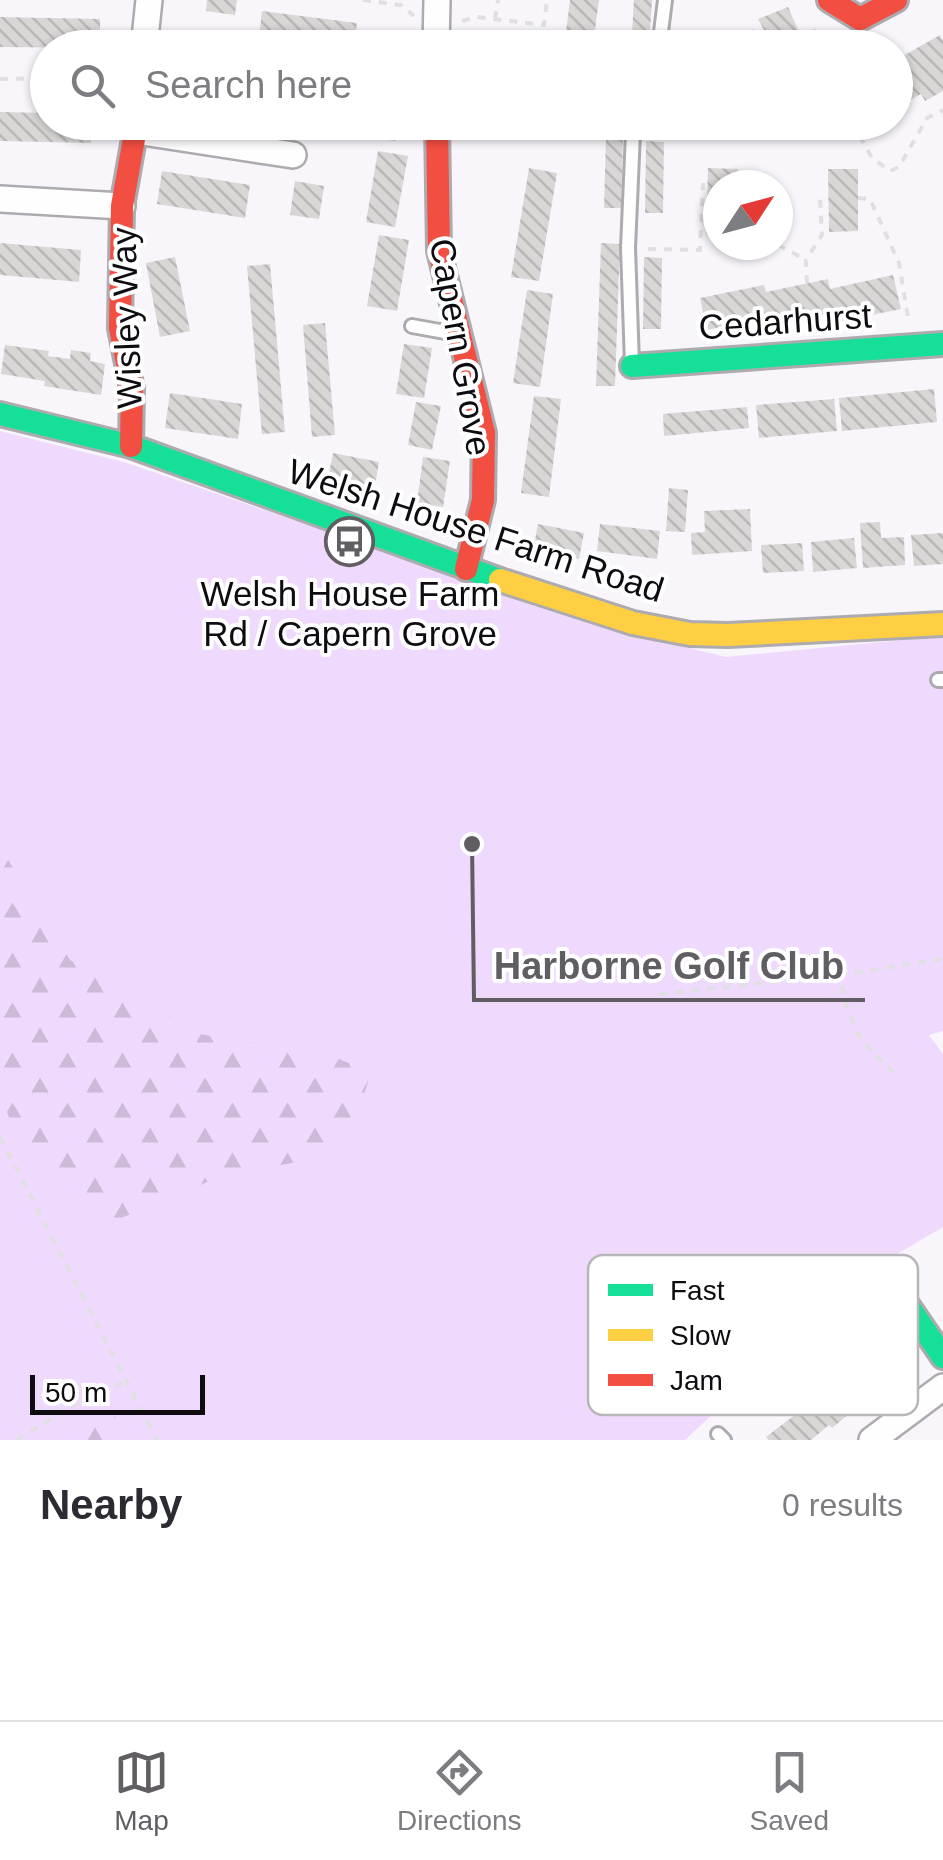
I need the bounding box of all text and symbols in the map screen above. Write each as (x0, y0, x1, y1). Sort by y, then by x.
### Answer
search box (30, 30, 913, 140)
icon: search (65, 58, 120, 113)
text: Search here (145, 64, 352, 106)
north arrow (703, 170, 793, 260)
street label: Wisley Way (103, 226, 149, 409)
street label: Capern Grove (423, 235, 499, 459)
street label: Cedarhurst (697, 295, 873, 346)
street label: Welsh House Farm Road (283, 451, 669, 609)
bus stop icon: Welsh House Farm Rd / Capern Grove (324, 515, 376, 567)
place label: Welsh House Farm Rd / Capern Grove (201, 574, 499, 653)
callout: Harborne Golf Club (474, 932, 865, 1000)
text: Harborne Golf Club (494, 945, 844, 987)
legend (588, 1255, 918, 1415)
text: Fast (670, 1275, 725, 1306)
text: Slow (670, 1320, 731, 1351)
text: Jam (670, 1365, 723, 1396)
scale bar (30, 1370, 205, 1414)
text: 50 m (45, 1377, 107, 1408)
text: Nearby (40, 1481, 182, 1528)
text: 0 results (782, 1487, 903, 1523)
tab: Map (114, 1745, 169, 1837)
tab: Directions (397, 1745, 522, 1837)
tab: Saved (750, 1745, 829, 1837)

